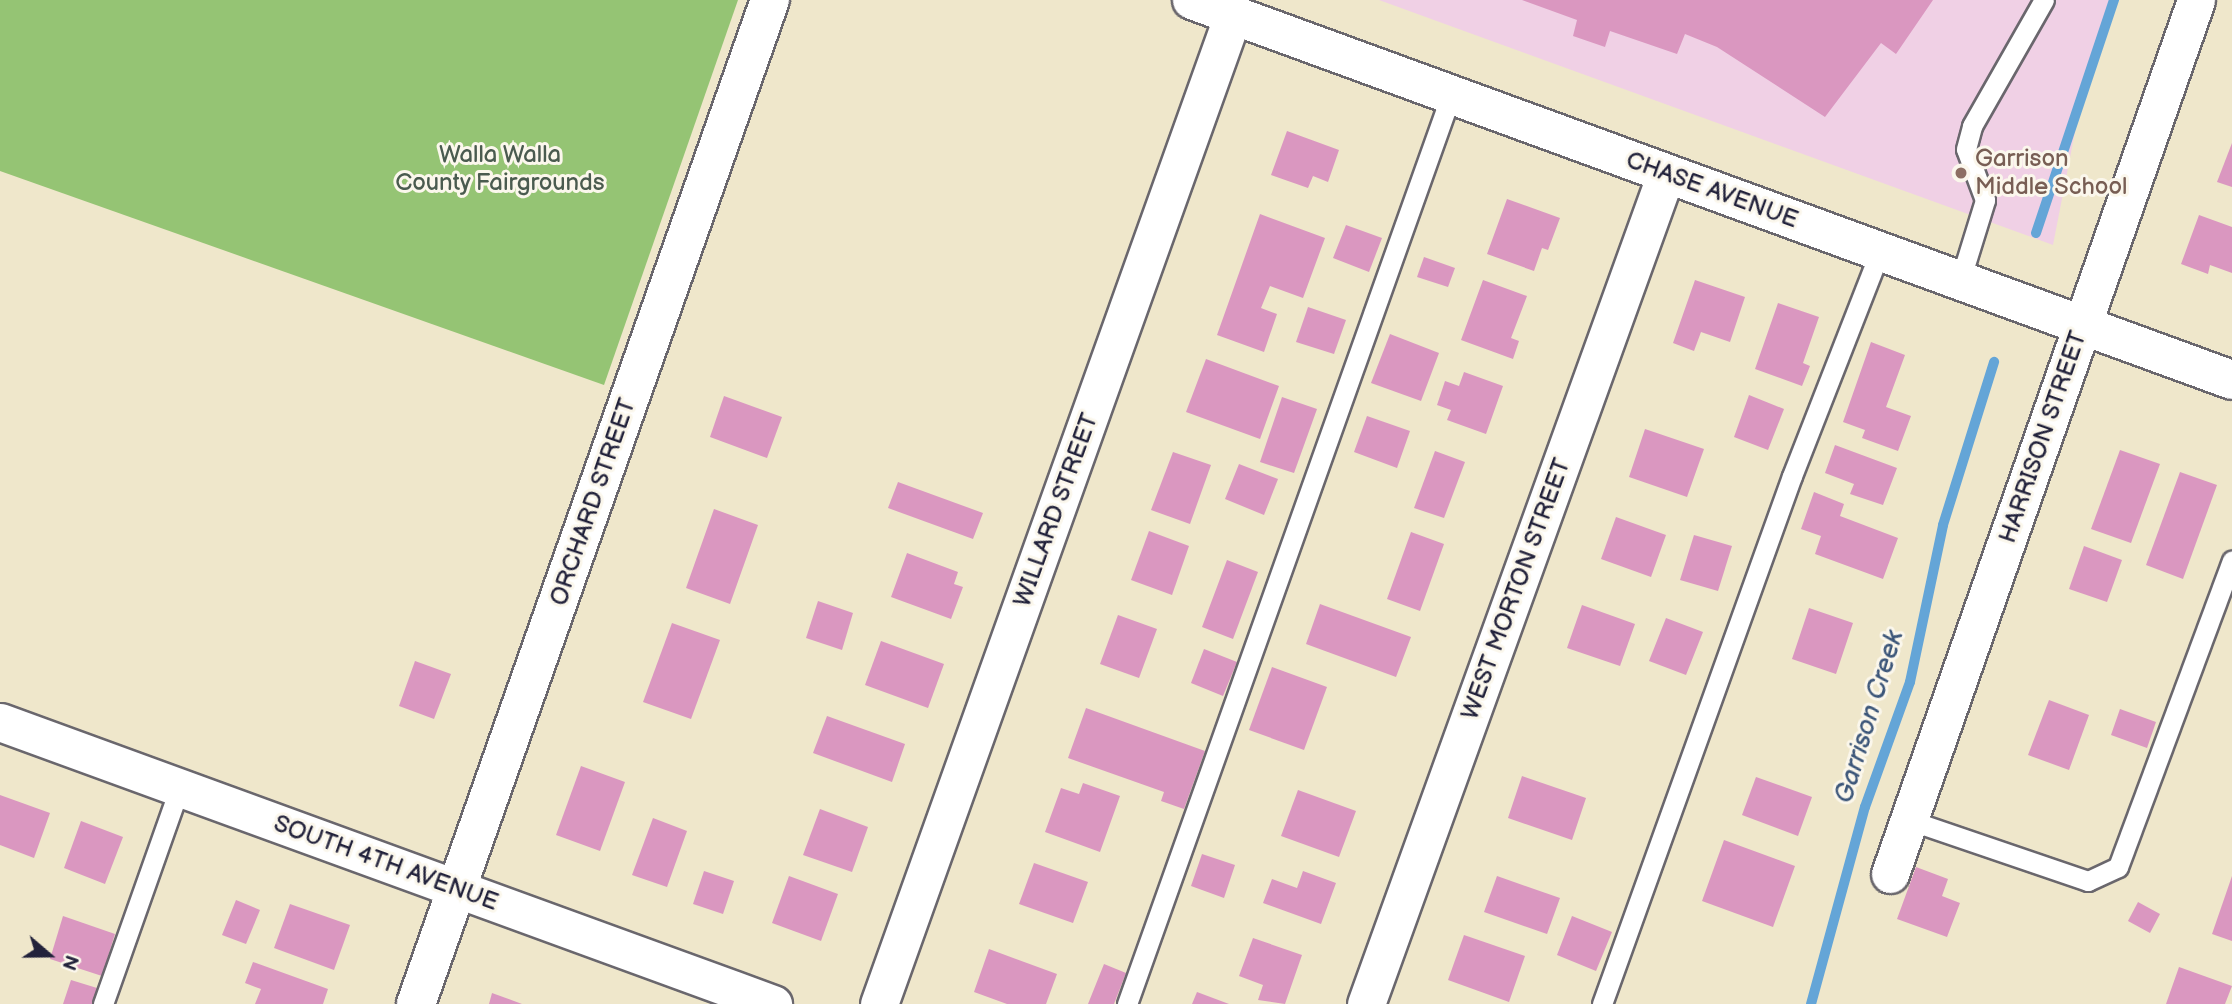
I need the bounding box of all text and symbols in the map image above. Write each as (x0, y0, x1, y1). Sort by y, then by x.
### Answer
park label: Walla Walla County Fairgrounds (395, 141, 605, 197)
place label: Garrison Middle School (1975, 145, 2128, 201)
street label: CHASE AVENUE (1622, 146, 1802, 234)
marker: Garrison Middle School (1953, 165, 1969, 181)
street label: HARRISON STREET (1993, 327, 2093, 547)
street label: ORCHARD STREET (544, 395, 642, 609)
street label: WILLARD STREET (1008, 409, 1104, 611)
street label: WEST MORTON STREET (1455, 454, 1577, 724)
water label: Garrison Creek (1829, 627, 1911, 807)
street label: SOUTH 4TH AVENUE (270, 809, 502, 917)
north arrow (14, 920, 84, 990)
text: N (56, 952, 82, 973)

